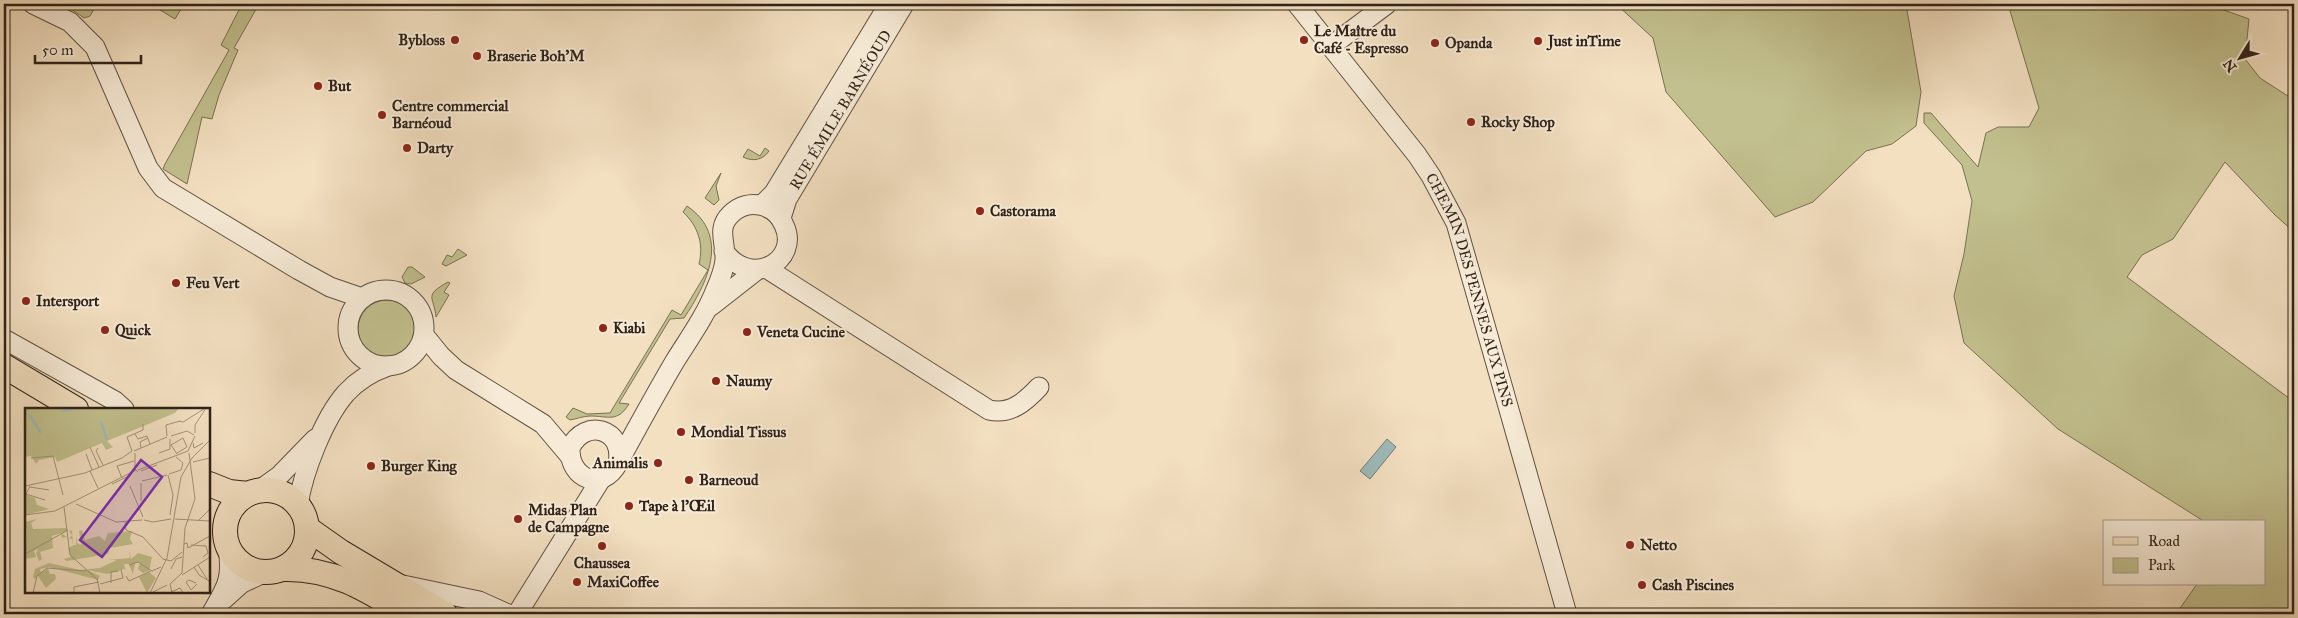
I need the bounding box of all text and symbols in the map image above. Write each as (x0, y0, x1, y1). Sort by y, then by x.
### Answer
place label: Le Maître du Café - Espresso (1314, 22, 1409, 58)
street label: RUE ÉMILE BARNÉOUD (786, 27, 895, 193)
place label: Bybloss (398, 31, 446, 50)
scale bar (35, 32, 141, 64)
place label: Just inTime (1546, 32, 1621, 51)
north arrow (2216, 32, 2266, 82)
marker: Bybloss (449, 34, 461, 46)
marker: Le Maître du Café - Espresso (1298, 34, 1310, 46)
place label: Opanda (1445, 34, 1493, 53)
marker: Just inTime (1532, 35, 1544, 47)
marker: Opanda (1429, 37, 1441, 49)
text: 50 m (42, 41, 74, 59)
place label: Braserie Boh'M (487, 47, 585, 65)
marker: Braserie Boh'M (471, 50, 483, 62)
text: N (2220, 56, 2240, 75)
place label: But (328, 77, 352, 95)
marker: But (312, 80, 324, 92)
place label: Centre commercial Barnéoud (392, 97, 510, 132)
marker: Centre commercial Barnéoud (376, 109, 388, 121)
place label: Rocky Shop (1481, 113, 1555, 132)
marker: Rocky Shop (1465, 116, 1477, 128)
place label: Darty (417, 139, 454, 158)
marker: Darty (401, 142, 413, 154)
street label: CHEMIN DES PENNES AUX PINS (1422, 170, 1517, 409)
place label: Castorama (990, 202, 1057, 220)
marker: Castorama (974, 205, 986, 217)
place label: Feu Vert (186, 274, 240, 292)
marker: Feu Vert (170, 277, 182, 289)
place label: Intersport (36, 292, 100, 311)
marker: Intersport (20, 295, 32, 307)
place label: Kiabi (613, 319, 646, 337)
place label: Quick (115, 321, 152, 340)
marker: Kiabi (597, 322, 609, 334)
place label: Veneta Cucine (756, 323, 846, 341)
marker: Quick (99, 324, 111, 336)
marker: Veneta Cucine (741, 326, 753, 338)
place label: Naumy (726, 372, 773, 391)
marker: Naumy (710, 375, 722, 387)
inset map (25, 408, 210, 593)
place label: Mondial Tissus (691, 423, 787, 441)
marker: Mondial Tissus (675, 426, 687, 438)
place label: Animalis (592, 454, 649, 472)
place label: Burger King (381, 457, 458, 476)
marker: Animalis (652, 457, 664, 469)
marker: Burger King (365, 460, 377, 472)
place label: Barneoud (699, 471, 759, 489)
marker: Barneoud (683, 474, 695, 486)
place label: Tape à l'Œil (638, 497, 716, 516)
marker: Tape à l'Œil (623, 500, 635, 512)
place label: Midas Plan de Campagne (528, 501, 610, 537)
marker: Midas Plan de Campagne (512, 513, 524, 525)
legend (2103, 520, 2266, 586)
text: Road (2148, 532, 2180, 550)
place label: Netto (1640, 536, 1677, 554)
marker: Netto (1624, 539, 1636, 551)
marker: Chaussea (596, 540, 608, 552)
place label: Chaussea (574, 554, 631, 572)
text: Park (2148, 556, 2175, 574)
place label: MaxiCoffee (587, 573, 660, 591)
marker: MaxiCoffee (571, 576, 583, 588)
place label: Cash Piscines (1652, 576, 1735, 594)
marker: Cash Piscines (1636, 579, 1648, 591)

